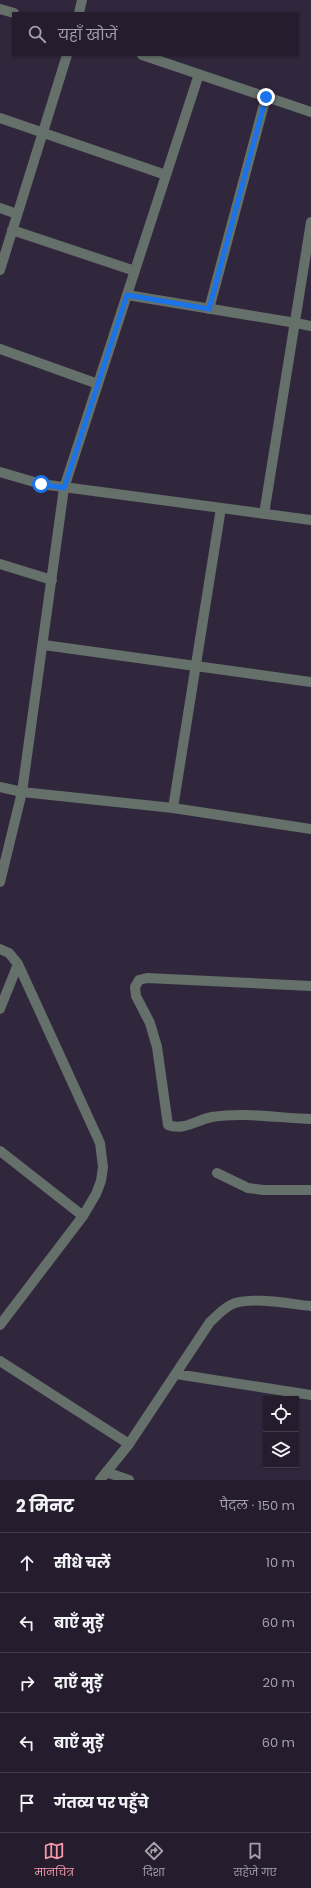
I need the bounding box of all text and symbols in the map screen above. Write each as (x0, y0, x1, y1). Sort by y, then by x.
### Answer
search box (12, 12, 299, 56)
icon: search (26, 23, 48, 45)
text: यहाँ खोजें (58, 24, 117, 45)
route end (257, 88, 275, 106)
route start (32, 475, 50, 493)
map controls (263, 1396, 299, 1468)
button: locate (263, 1396, 299, 1432)
button: layers (263, 1432, 299, 1468)
text: 2 मिनट (16, 1494, 74, 1518)
text: पैदल · 150 m (220, 1496, 295, 1515)
icon: ahead (16, 1552, 38, 1574)
text: सीधे चलें (54, 1552, 110, 1573)
text: 10 m (266, 1553, 295, 1572)
icon: left (16, 1612, 38, 1634)
text: बाएँ मुड़ें (54, 1612, 103, 1633)
text: 60 m (262, 1613, 295, 1632)
icon: right (16, 1672, 38, 1694)
text: दाएँ मुड़ें (54, 1672, 102, 1693)
text: 20 m (262, 1673, 295, 1692)
icon: left (16, 1732, 38, 1754)
text: बाएँ मुड़ें (54, 1732, 103, 1753)
text: 60 m (262, 1733, 295, 1752)
icon: arrive (16, 1792, 38, 1814)
text: गंतव्य पर पहुँचे (54, 1792, 149, 1813)
tab: मानचित्र (34, 1840, 74, 1881)
tab: दिशा (143, 1840, 165, 1881)
tab: सहेजे गए (234, 1840, 277, 1881)

